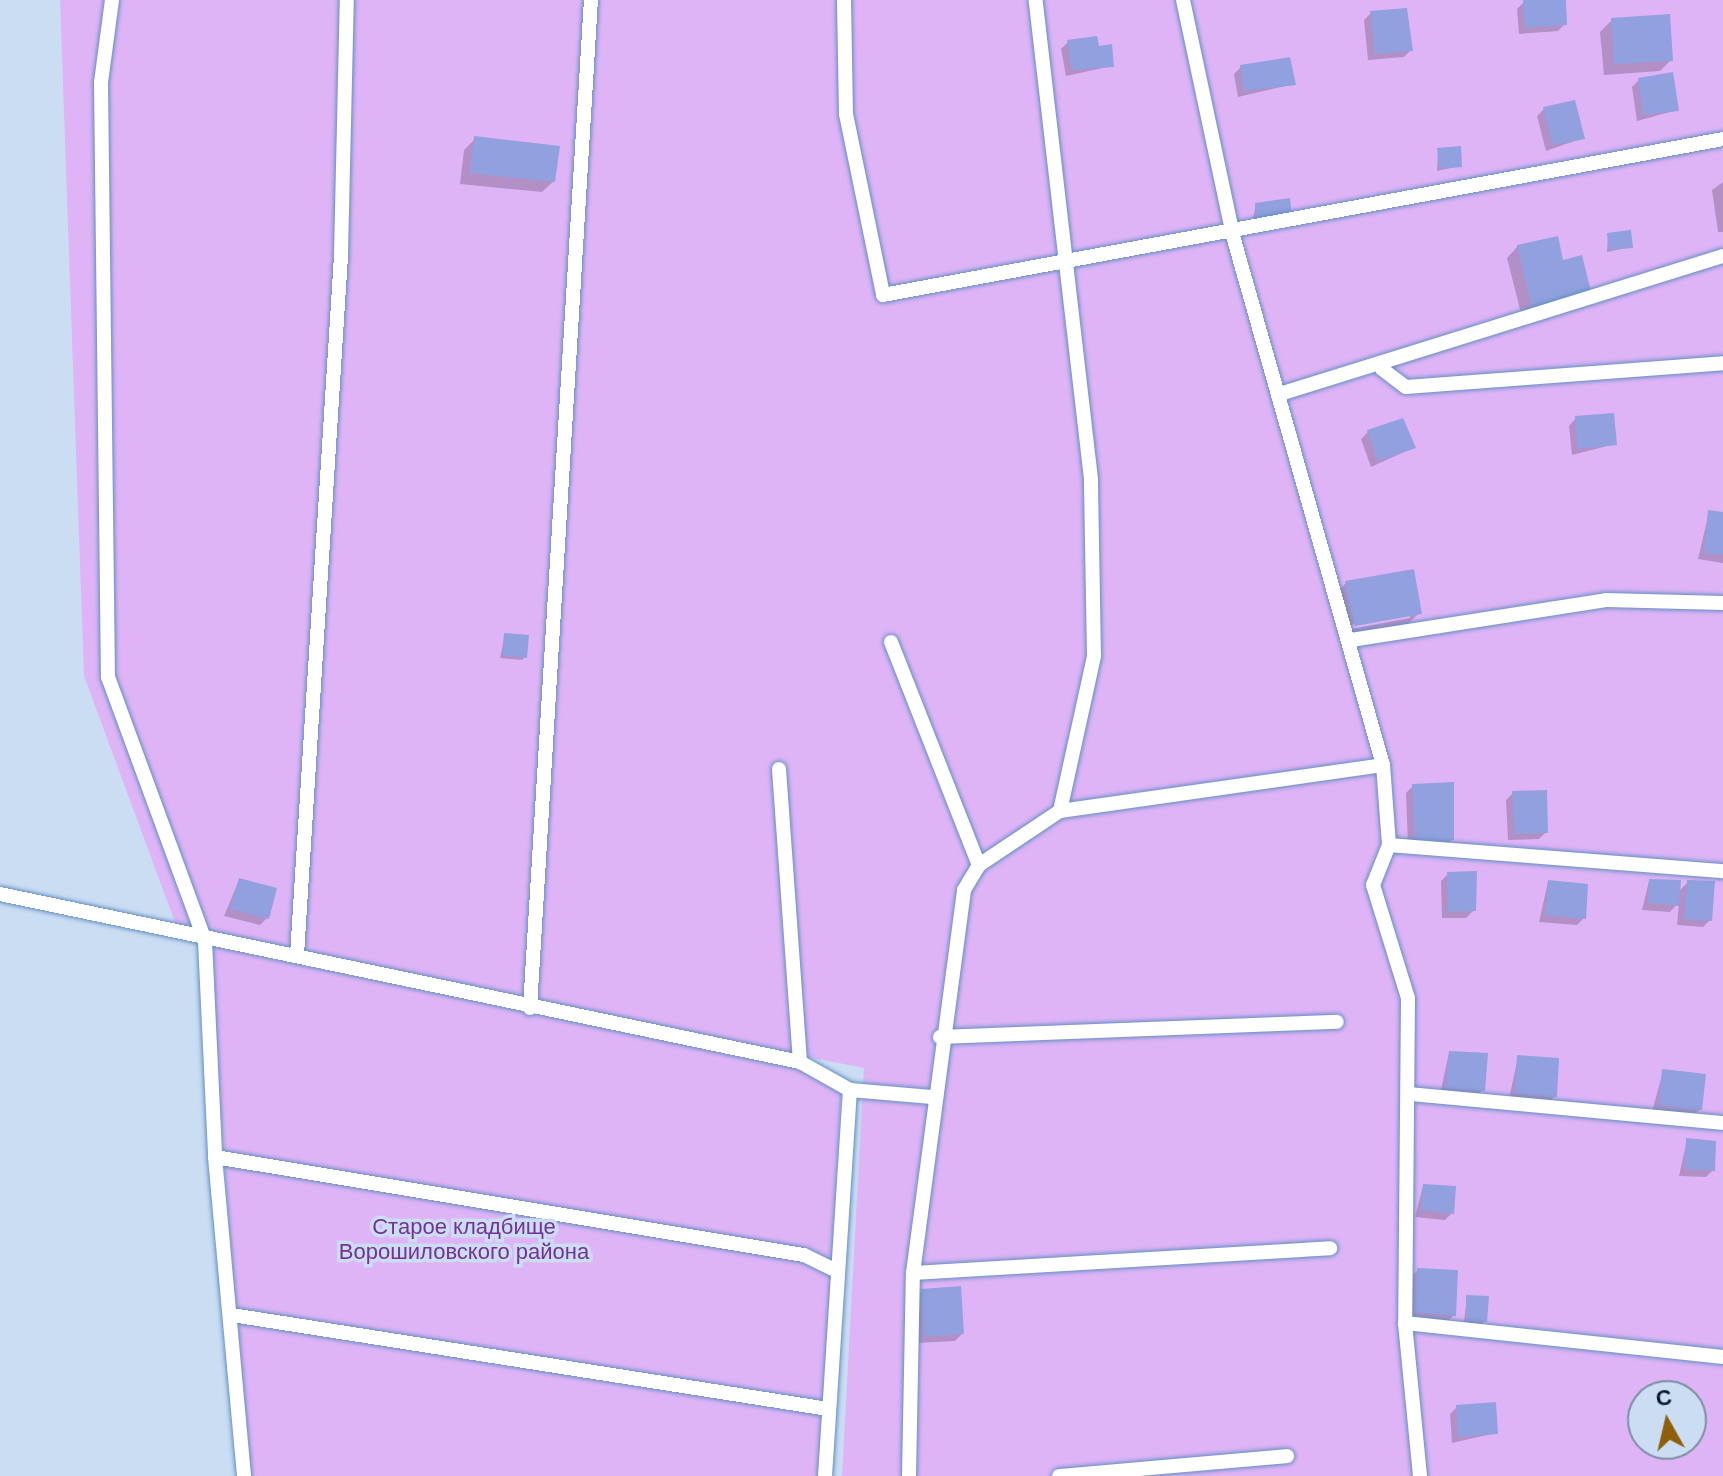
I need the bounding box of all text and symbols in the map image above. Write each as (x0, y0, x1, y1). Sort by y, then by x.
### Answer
park label: Старое кладбище Ворошиловского района (339, 1213, 589, 1264)
north arrow (1627, 1380, 1707, 1460)
text: С (1654, 1384, 1673, 1411)

